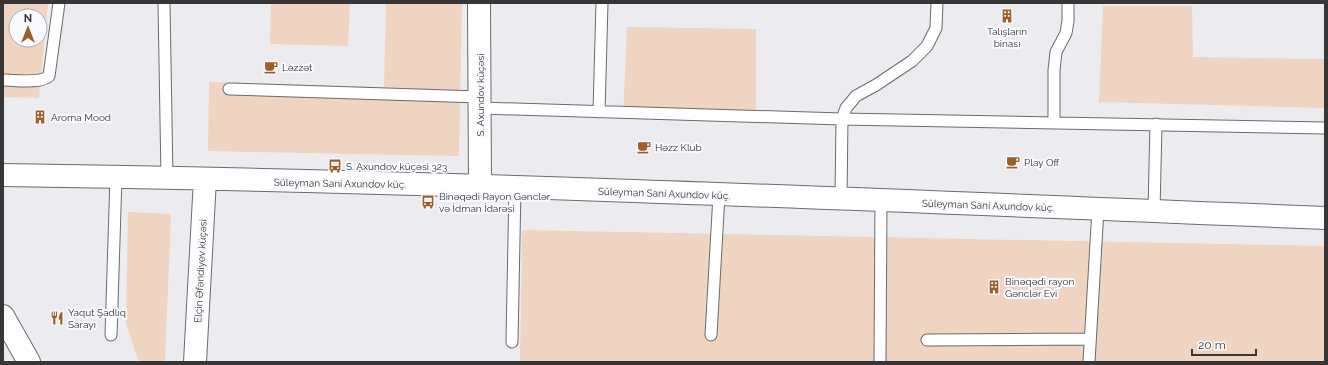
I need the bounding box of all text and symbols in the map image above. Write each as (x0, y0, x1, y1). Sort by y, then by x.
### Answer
north arrow (8, 8, 48, 48)
building icon: Talışların binası (999, 8, 1015, 24)
text: N (24, 12, 32, 25)
place label: Talışların binası (987, 26, 1027, 49)
street label: S. Axundov küçəsi (475, 54, 486, 136)
cafe icon: Ləzzət (263, 59, 279, 75)
place label: Ləzzət (282, 62, 313, 73)
building icon: Aroma Mood (32, 109, 48, 125)
place label: Aroma Mood (51, 112, 111, 123)
cafe icon: Həzz Klub (636, 139, 652, 155)
place label: Həzz Klub (655, 142, 702, 153)
cafe icon: Play Off (1005, 154, 1021, 170)
place label: Play Off (1024, 157, 1059, 168)
bus stop icon: S. Axundov küçəsi 323 (327, 158, 343, 174)
place label: S. Axundov küçəsi 323 (346, 161, 447, 172)
street label: Süleyman Sani Axundov küç. (274, 177, 406, 190)
street label: Süleyman Sani Axundov küç. (598, 186, 730, 201)
place label: Binəqədi Rayon Gənclər və İdman İdarəsi (439, 191, 551, 214)
bus stop icon: Binəqədi Rayon Gənclər və İdman İdarəsi (420, 194, 436, 210)
street label: Süleyman Sani Axundov küç. (922, 198, 1054, 213)
street label: Elçin Əfəndiyev küçəsi (192, 219, 209, 323)
place label: Binəqədi rayon Gənclər Evi (1005, 276, 1074, 299)
building icon: Binəqədi rayon Gənclər Evi (986, 279, 1002, 295)
place label: Yaqut Şadlıq Sarayı (68, 307, 126, 330)
restaurant icon: Yaqut Şadlıq Sarayı (49, 310, 65, 326)
scale bar (1192, 331, 1256, 357)
text: 20 m (1198, 338, 1226, 352)

